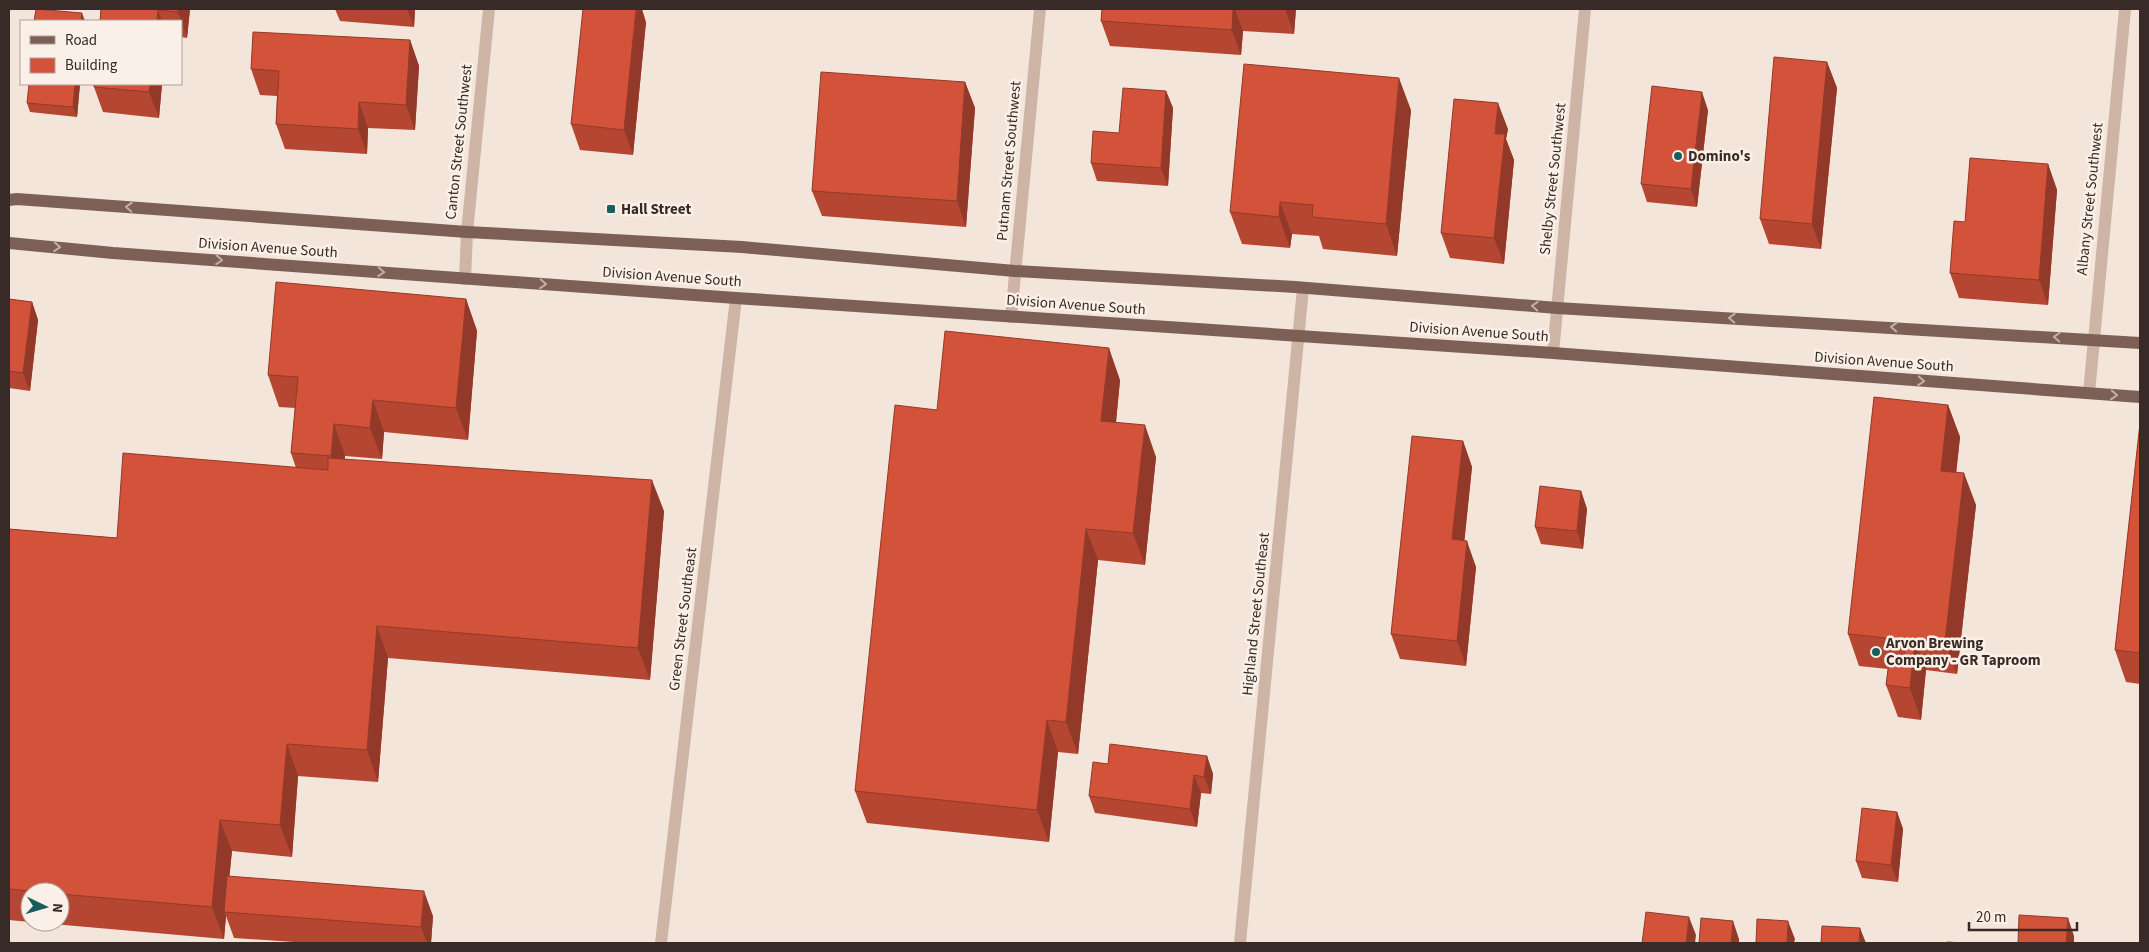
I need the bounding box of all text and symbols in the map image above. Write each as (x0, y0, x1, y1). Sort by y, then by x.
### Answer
legend (20, 20, 182, 85)
text: Road (65, 30, 97, 51)
text: Building (65, 55, 118, 76)
street label: Canton Street Southwest (440, 63, 478, 221)
street label: Putnam Street Southwest (992, 80, 1026, 242)
street label: Shelby Street Southwest (1535, 102, 1571, 256)
street label: Albany Street Southwest (2072, 122, 2108, 276)
place label: Domino's (1688, 146, 1751, 167)
marker: Domino's (1672, 150, 1684, 162)
place label: Hall Street (621, 199, 691, 220)
one-way arrow (125, 202, 133, 213)
marker: Hall Street (605, 203, 617, 215)
street label: Division Avenue South (198, 233, 338, 263)
one-way arrow (54, 242, 62, 253)
one-way arrow (216, 255, 224, 266)
street label: Division Avenue South (602, 262, 742, 292)
one-way arrow (378, 267, 386, 278)
one-way arrow (540, 278, 548, 289)
street label: Division Avenue South (1006, 290, 1146, 320)
one-way arrow (1531, 301, 1539, 312)
one-way arrow (1728, 312, 1736, 323)
street label: Division Avenue South (1409, 317, 1549, 347)
one-way arrow (1890, 322, 1898, 333)
one-way arrow (2052, 332, 2060, 343)
street label: Division Avenue South (1814, 347, 1954, 377)
one-way arrow (1917, 375, 1925, 386)
one-way arrow (2111, 389, 2119, 400)
street label: Highland Street Southeast (1237, 531, 1275, 697)
street label: Green Street Southeast (664, 546, 702, 692)
place label: Arvon Brewing Company - GR Taproom (1885, 633, 2041, 671)
marker: Arvon Brewing Company - GR Taproom (1870, 646, 1882, 658)
north arrow (20, 882, 70, 932)
scale bar (1969, 900, 2076, 932)
text: N (47, 903, 67, 914)
text: 20 m (1976, 907, 2006, 928)

